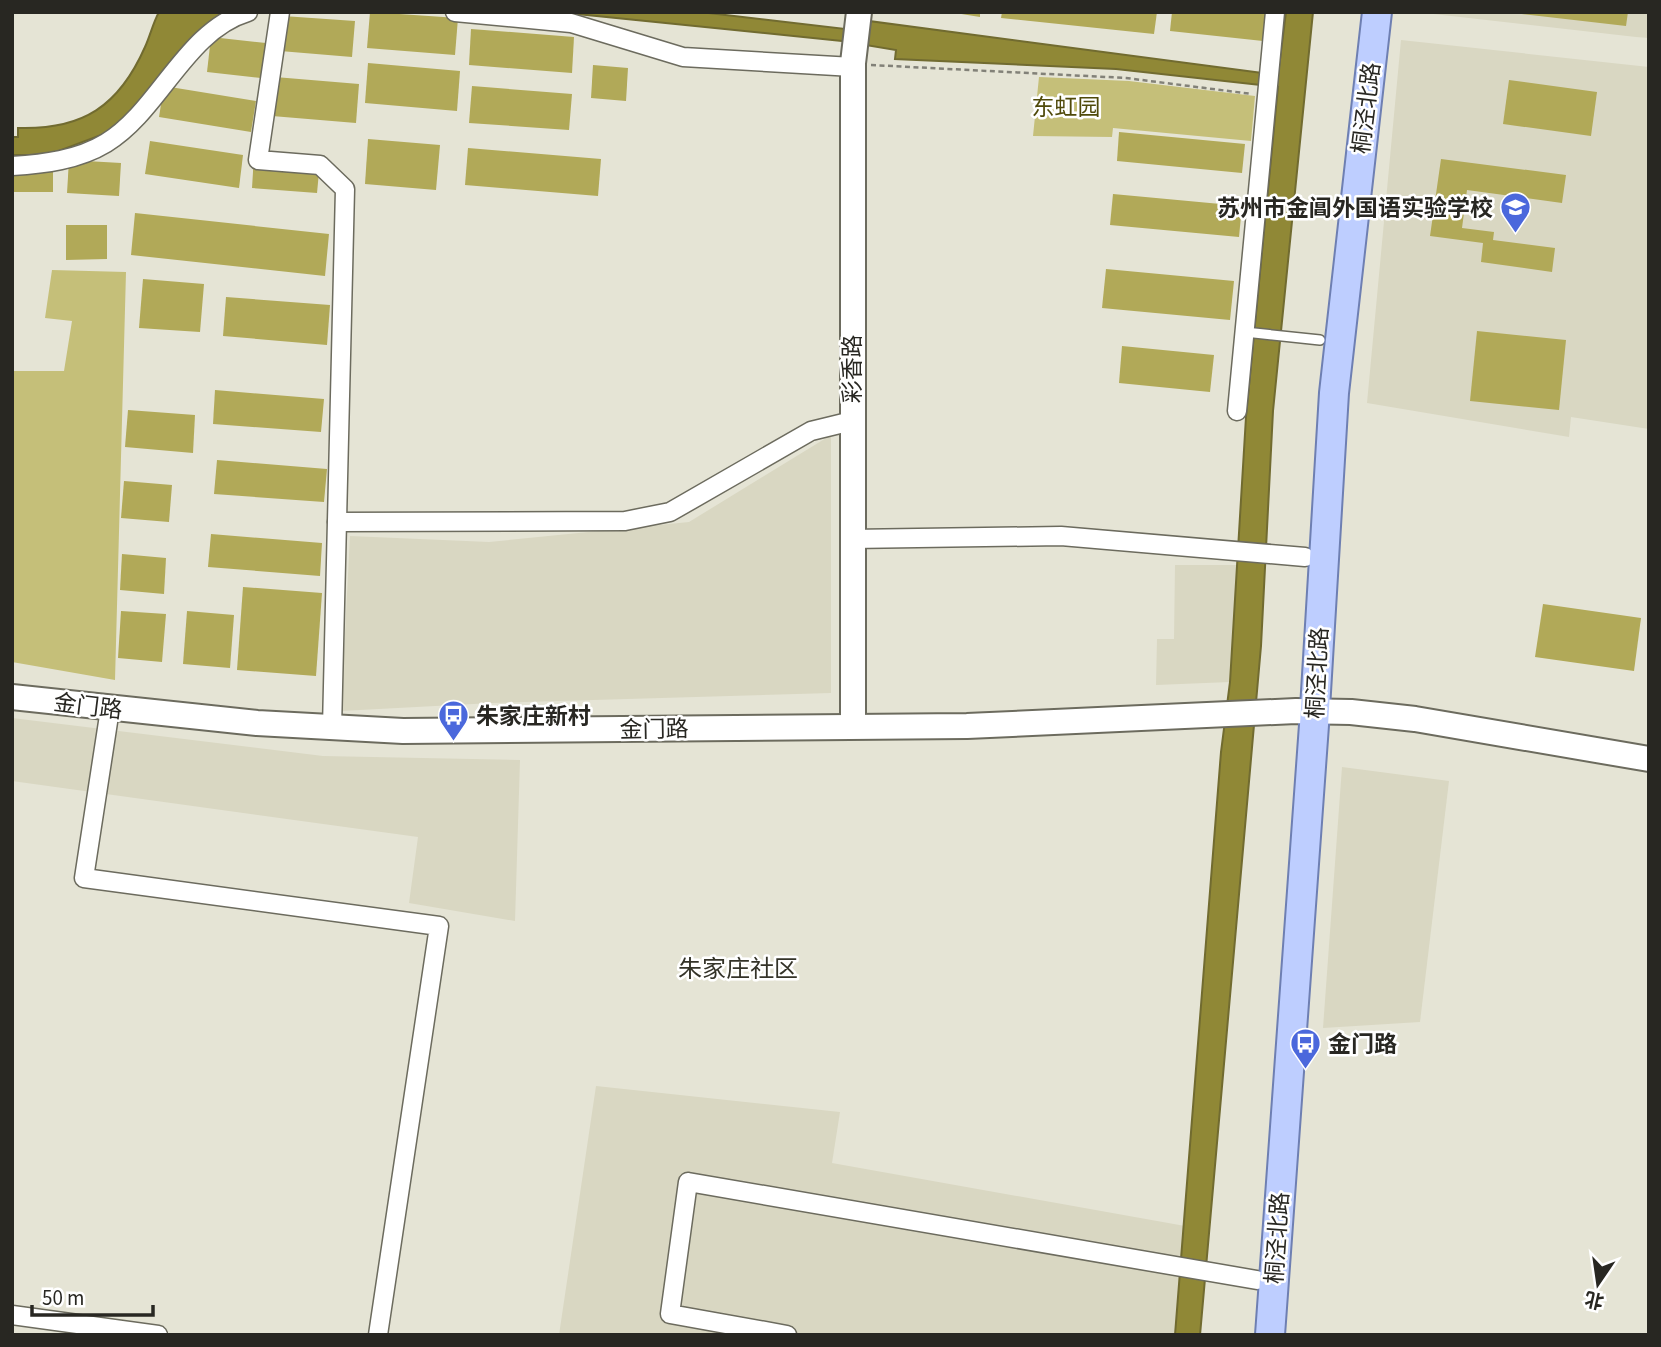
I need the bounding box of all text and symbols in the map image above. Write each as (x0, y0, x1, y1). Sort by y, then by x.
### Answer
street label: 桐泾北路 (1345, 60, 1388, 156)
park label: 东虹园 (1032, 91, 1101, 124)
school or university icon: 苏州市金阊外国语实验学校 (1499, 191, 1533, 235)
place label: 苏州市金阊外国语实验学校 (1217, 192, 1493, 225)
street label: 彩香路 (836, 335, 869, 404)
street label: 桐泾北路 (1299, 626, 1336, 720)
street label: 金门路 (52, 686, 124, 727)
bus stop icon: 朱家庄新村 (436, 699, 470, 743)
place label: 朱家庄新村 (476, 700, 591, 733)
street label: 金门路 (619, 712, 689, 747)
district label: 朱家庄社区 (678, 952, 798, 987)
bus stop icon: 金门路 (1288, 1027, 1322, 1071)
place label: 金门路 (1328, 1028, 1397, 1061)
street label: 桐泾北路 (1258, 1191, 1297, 1285)
north arrow (1563, 1249, 1633, 1319)
scale bar (32, 1274, 152, 1318)
text: 50 m (42, 1283, 84, 1313)
text: 北 (1582, 1284, 1607, 1314)

